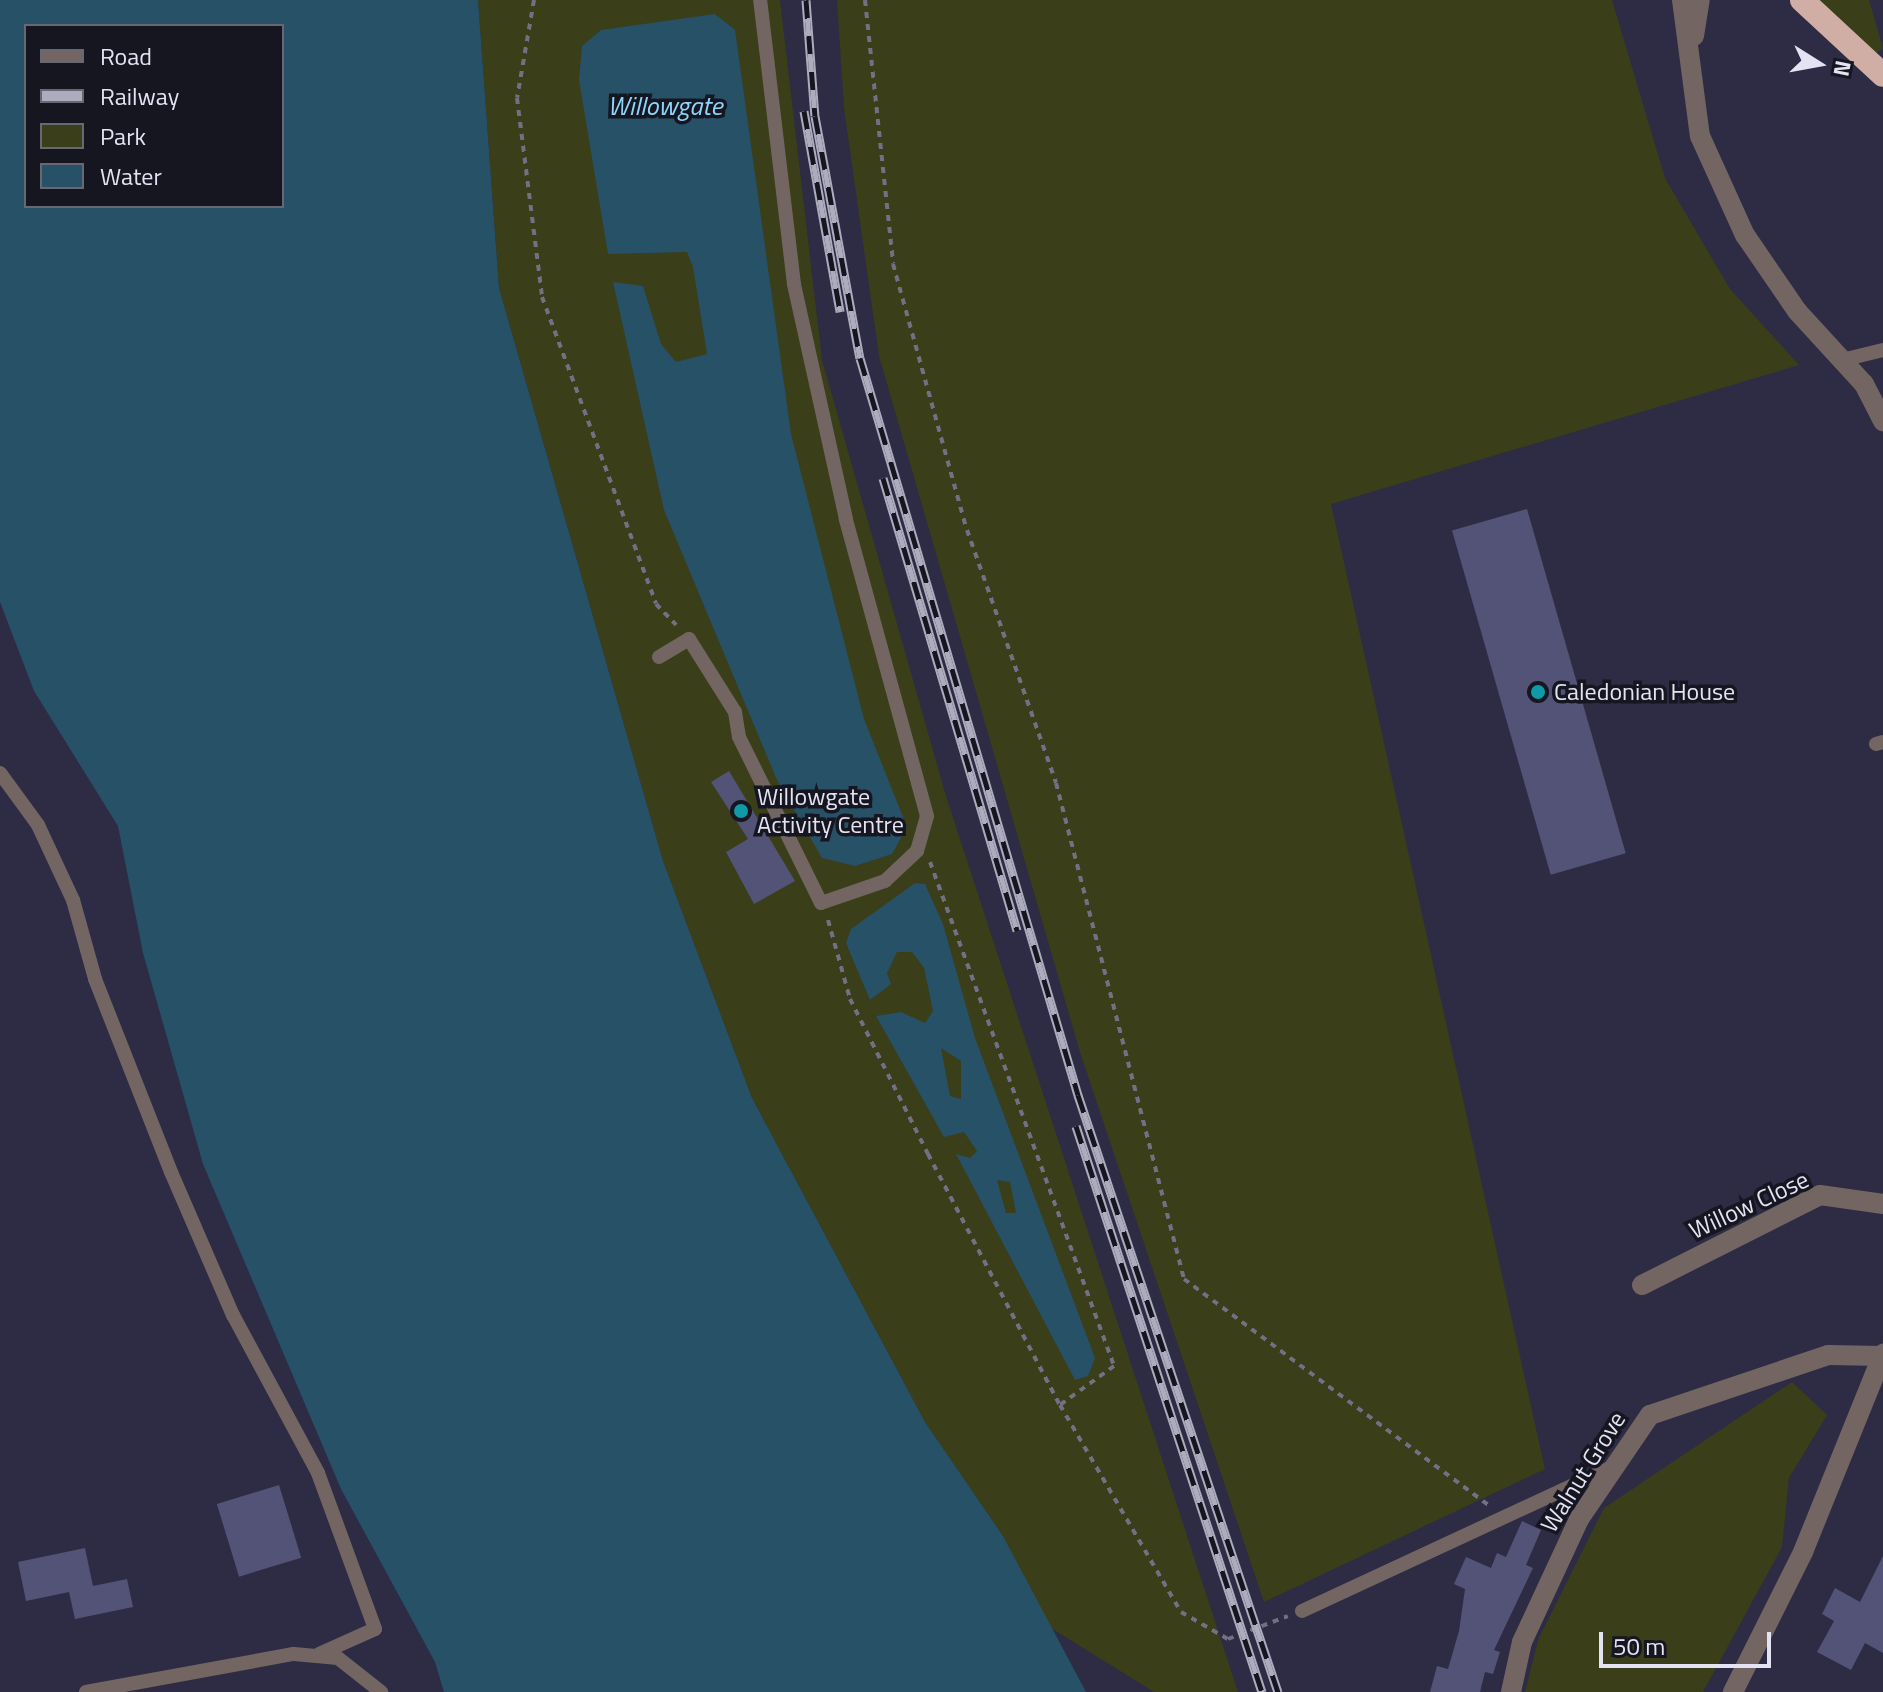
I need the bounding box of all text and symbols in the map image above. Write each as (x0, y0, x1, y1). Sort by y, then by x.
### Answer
legend (24, 24, 284, 208)
north arrow (1779, 24, 1859, 104)
text: Road (100, 38, 152, 74)
text: N (1824, 58, 1861, 79)
text: Railway (100, 78, 179, 114)
water label: Willowgate (608, 90, 722, 122)
text: Park (100, 118, 146, 154)
text: Water (100, 158, 162, 194)
place label: Caledonian House (1554, 678, 1735, 706)
marker: Caledonian House (1529, 683, 1547, 701)
place label: Willowgate Activity Centre (757, 783, 904, 839)
marker: Willowgate Activity Centre (732, 802, 750, 820)
street label: Willow Close (1685, 1165, 1813, 1245)
street label: Walnut Grove (1535, 1406, 1631, 1538)
scale bar (1603, 1616, 1775, 1666)
text: 50 m (1613, 1628, 1665, 1664)

